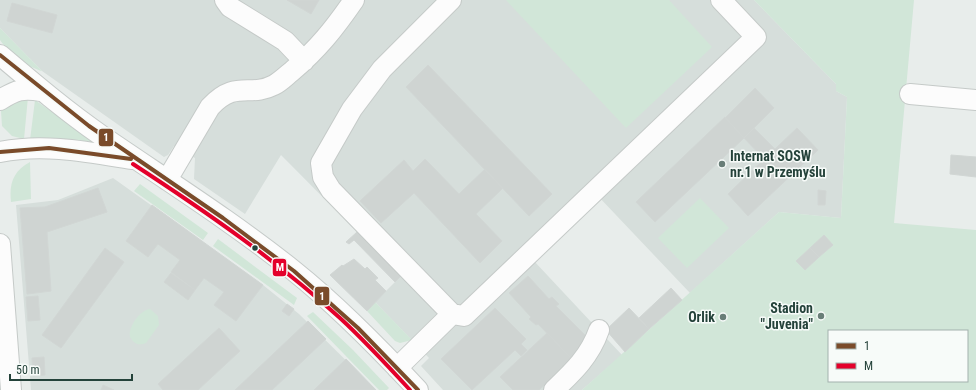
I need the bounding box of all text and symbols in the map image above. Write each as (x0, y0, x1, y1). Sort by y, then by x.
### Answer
line badge: 1 (98, 128, 114, 147)
text: 1 (103, 131, 109, 144)
place label: Internat SOSW nr.1 w Przemyślu (730, 148, 826, 180)
marker: Internat SOSW nr.1 w Przemyślu (717, 159, 727, 169)
unlabelled marker (250, 243, 260, 253)
line badge: M (272, 258, 287, 277)
text: M (276, 261, 284, 274)
line badge: 1 (314, 286, 330, 306)
text: 1 (319, 290, 325, 303)
place label: Stadion "Juvenia" (760, 300, 814, 332)
place label: Orlik (688, 309, 715, 325)
marker: Stadion "Juvenia" (816, 311, 826, 321)
marker: Orlik (718, 312, 728, 322)
legend (828, 330, 968, 382)
text: 1 (864, 339, 870, 353)
scale bar (10, 356, 132, 382)
text: M (864, 359, 873, 373)
text: 50 m (16, 363, 40, 377)

